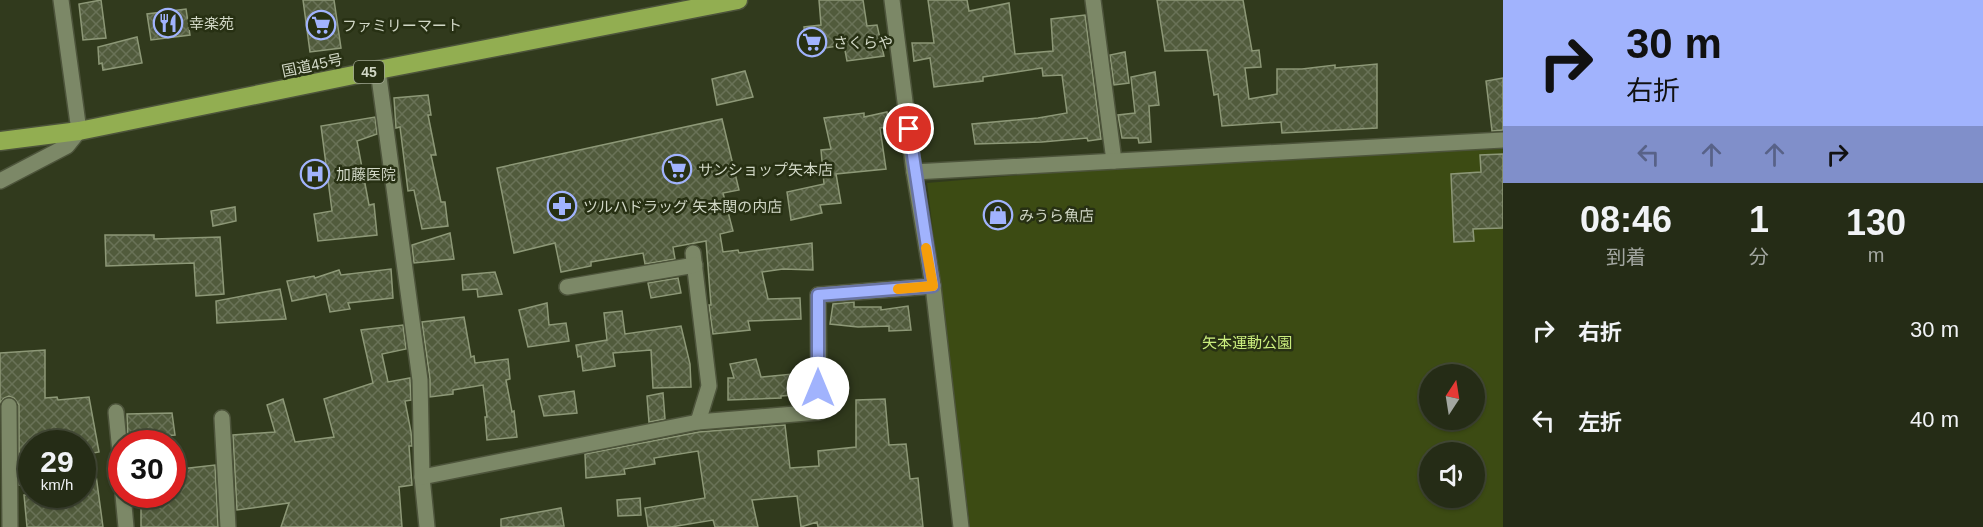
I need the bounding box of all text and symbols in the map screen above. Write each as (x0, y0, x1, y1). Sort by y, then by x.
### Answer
restaurant icon: 幸楽苑 (152, 7, 184, 39)
supermarket icon: ファミリーマート (305, 9, 337, 41)
place label: 幸楽苑 (189, 15, 234, 32)
place label: ファミリーマート (342, 17, 462, 34)
text: 30 m (1626, 20, 1722, 67)
icon: right (1527, 24, 1605, 102)
supermarket icon: さくらや (796, 26, 828, 58)
place label: さくらや (833, 34, 893, 51)
street label: 国道45号 (280, 50, 344, 80)
road number: 45 (354, 61, 384, 83)
text: 右折 (1626, 76, 1680, 106)
pin (883, 103, 934, 154)
icon: arrive (892, 112, 925, 145)
icon: left (1632, 138, 1665, 171)
icon: ahead (1695, 138, 1728, 171)
icon: ahead (1758, 138, 1791, 171)
icon: right (1821, 138, 1854, 171)
supermarket icon: サンショップ矢本店 (661, 153, 693, 185)
hospital icon: 加藤医院 (299, 158, 331, 190)
place label: サンショップ矢本店 (698, 161, 833, 178)
place label: 加藤医院 (336, 166, 396, 183)
pharmacy icon: ツルハドラッグ 矢本関の内店 (546, 190, 578, 222)
place label: ツルハドラッグ 矢本関の内店 (583, 198, 782, 215)
shop icon: みうら魚店 (982, 199, 1014, 231)
text: 08:46 (1580, 199, 1672, 240)
text: 1 (1749, 199, 1769, 240)
text: 130 (1846, 202, 1906, 243)
place label: みうら魚店 (1019, 207, 1094, 224)
text: m (1868, 244, 1884, 266)
text: 到着 (1606, 246, 1646, 268)
text: 分 (1749, 246, 1769, 268)
icon: right (1527, 314, 1560, 347)
text: 30 m (1910, 317, 1959, 342)
text: 右折 (1578, 320, 1622, 345)
park label: 矢本運動公園 (1202, 334, 1292, 351)
position arrow (786, 356, 850, 420)
north arrow (1419, 364, 1485, 430)
map controls (1419, 364, 1485, 508)
icon: left (1527, 404, 1560, 437)
text: 40 m (1910, 407, 1959, 432)
text: 左折 (1578, 410, 1622, 435)
speed limit sign: 30 (108, 430, 186, 508)
button: sound (1419, 442, 1485, 508)
text: 29 (40, 445, 74, 478)
text: km/h (41, 476, 73, 493)

